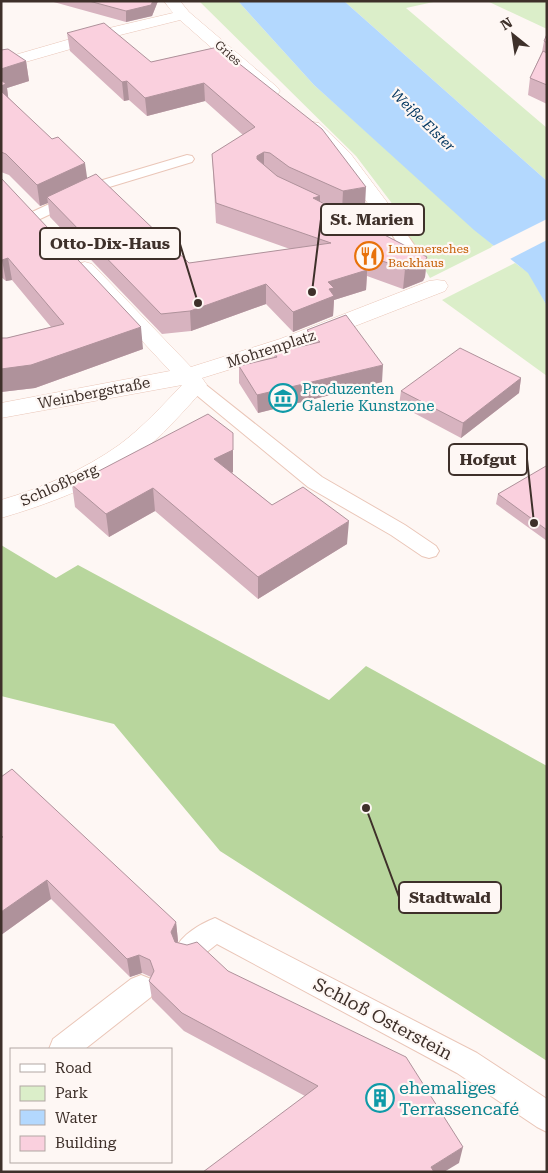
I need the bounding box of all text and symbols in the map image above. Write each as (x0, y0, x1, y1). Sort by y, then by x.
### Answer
north arrow (488, 10, 538, 60)
text: N (498, 14, 515, 33)
street label: Gries (212, 38, 244, 68)
water label: Weiße Elster (388, 86, 458, 154)
callout: St. Marien (321, 204, 424, 235)
text: St. Marien (330, 210, 414, 229)
callout: Otto-Dix-Haus (40, 228, 180, 259)
text: Otto-Dix-Haus (50, 234, 170, 253)
restaurant icon: Lummersches Backhaus (354, 241, 384, 271)
place label: Lummersches Backhaus (388, 242, 469, 270)
street label: Mohrenplatz (224, 326, 318, 372)
street label: Weinbergstraße (36, 373, 152, 413)
place label: Produzenten Galerie Kunstzone (302, 380, 434, 415)
museum icon: Produzenten Galerie Kunstzone (268, 383, 298, 413)
callout: Hofgut (449, 444, 527, 475)
text: Hofgut (459, 450, 517, 469)
street label: Schloßberg (17, 460, 101, 510)
callout: Stadtwald (399, 882, 501, 913)
text: Stadtwald (409, 888, 491, 907)
street label: Schloß Osterstein (310, 973, 457, 1064)
legend (10, 1048, 172, 1163)
text: Road (55, 1059, 92, 1077)
place label: ehemaliges Terrassencafé (399, 1077, 519, 1119)
building icon: ehemaliges Terrassencafé (365, 1083, 395, 1113)
text: Park (55, 1084, 89, 1102)
text: Water (55, 1109, 97, 1127)
text: Building (55, 1134, 117, 1152)

